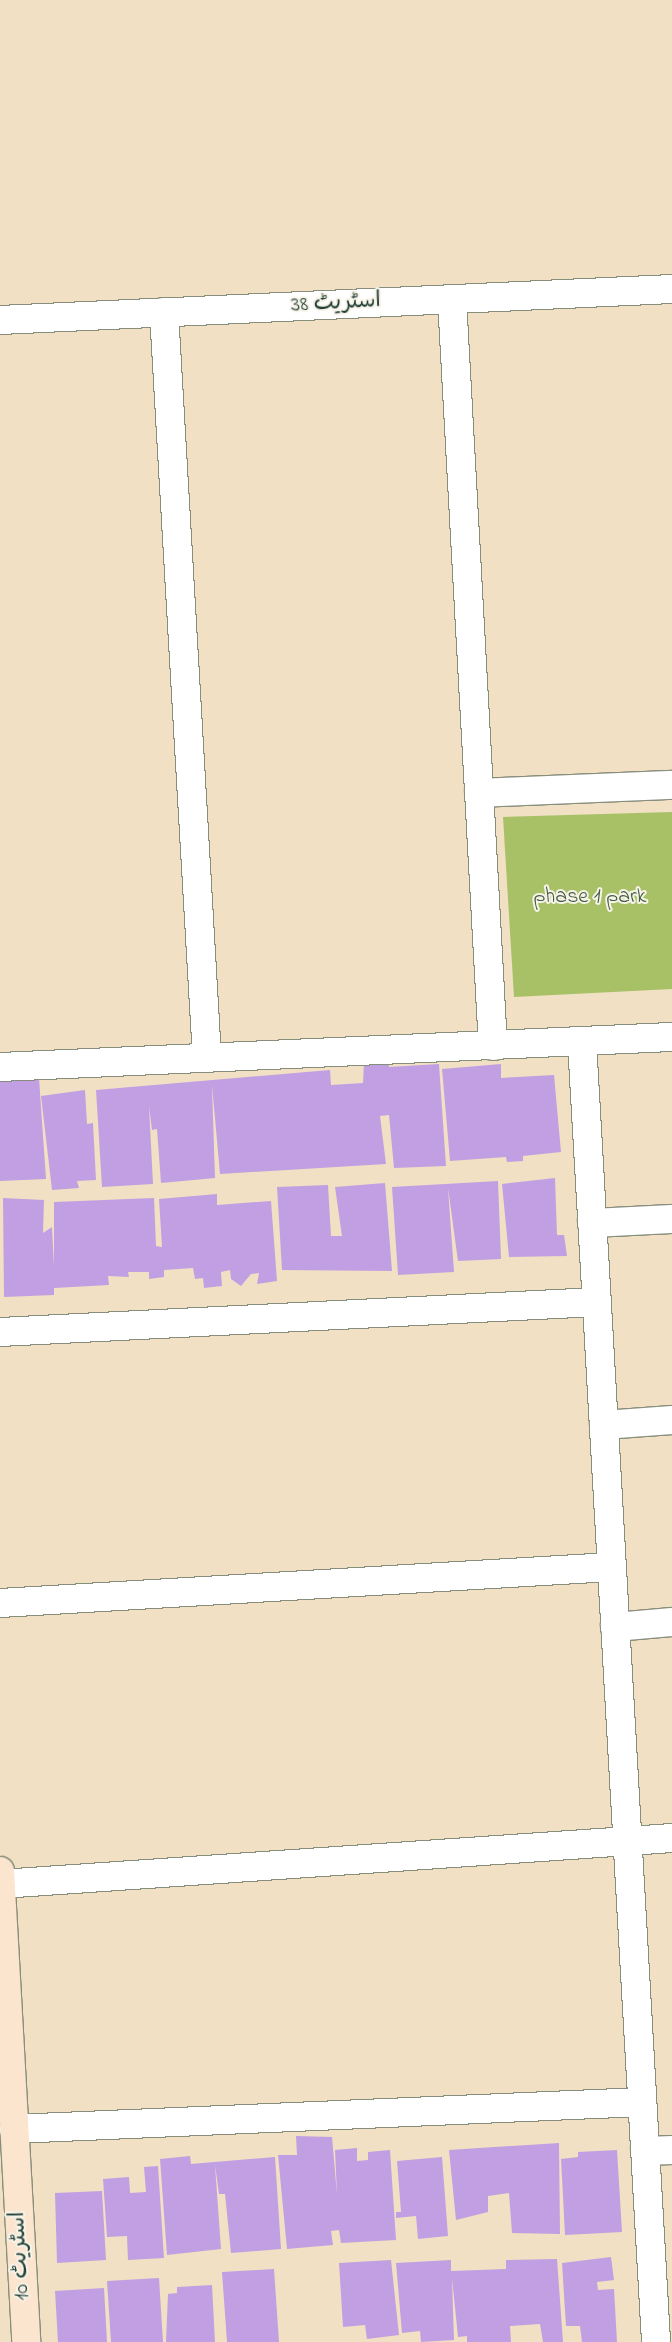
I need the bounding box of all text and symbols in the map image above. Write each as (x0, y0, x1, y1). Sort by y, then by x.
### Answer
street label: اسٹریٹ 38 (290, 288, 382, 320)
park label: phase 1 park (534, 885, 646, 911)
street label: اسٹریٹ 10 (5, 2211, 37, 2301)

